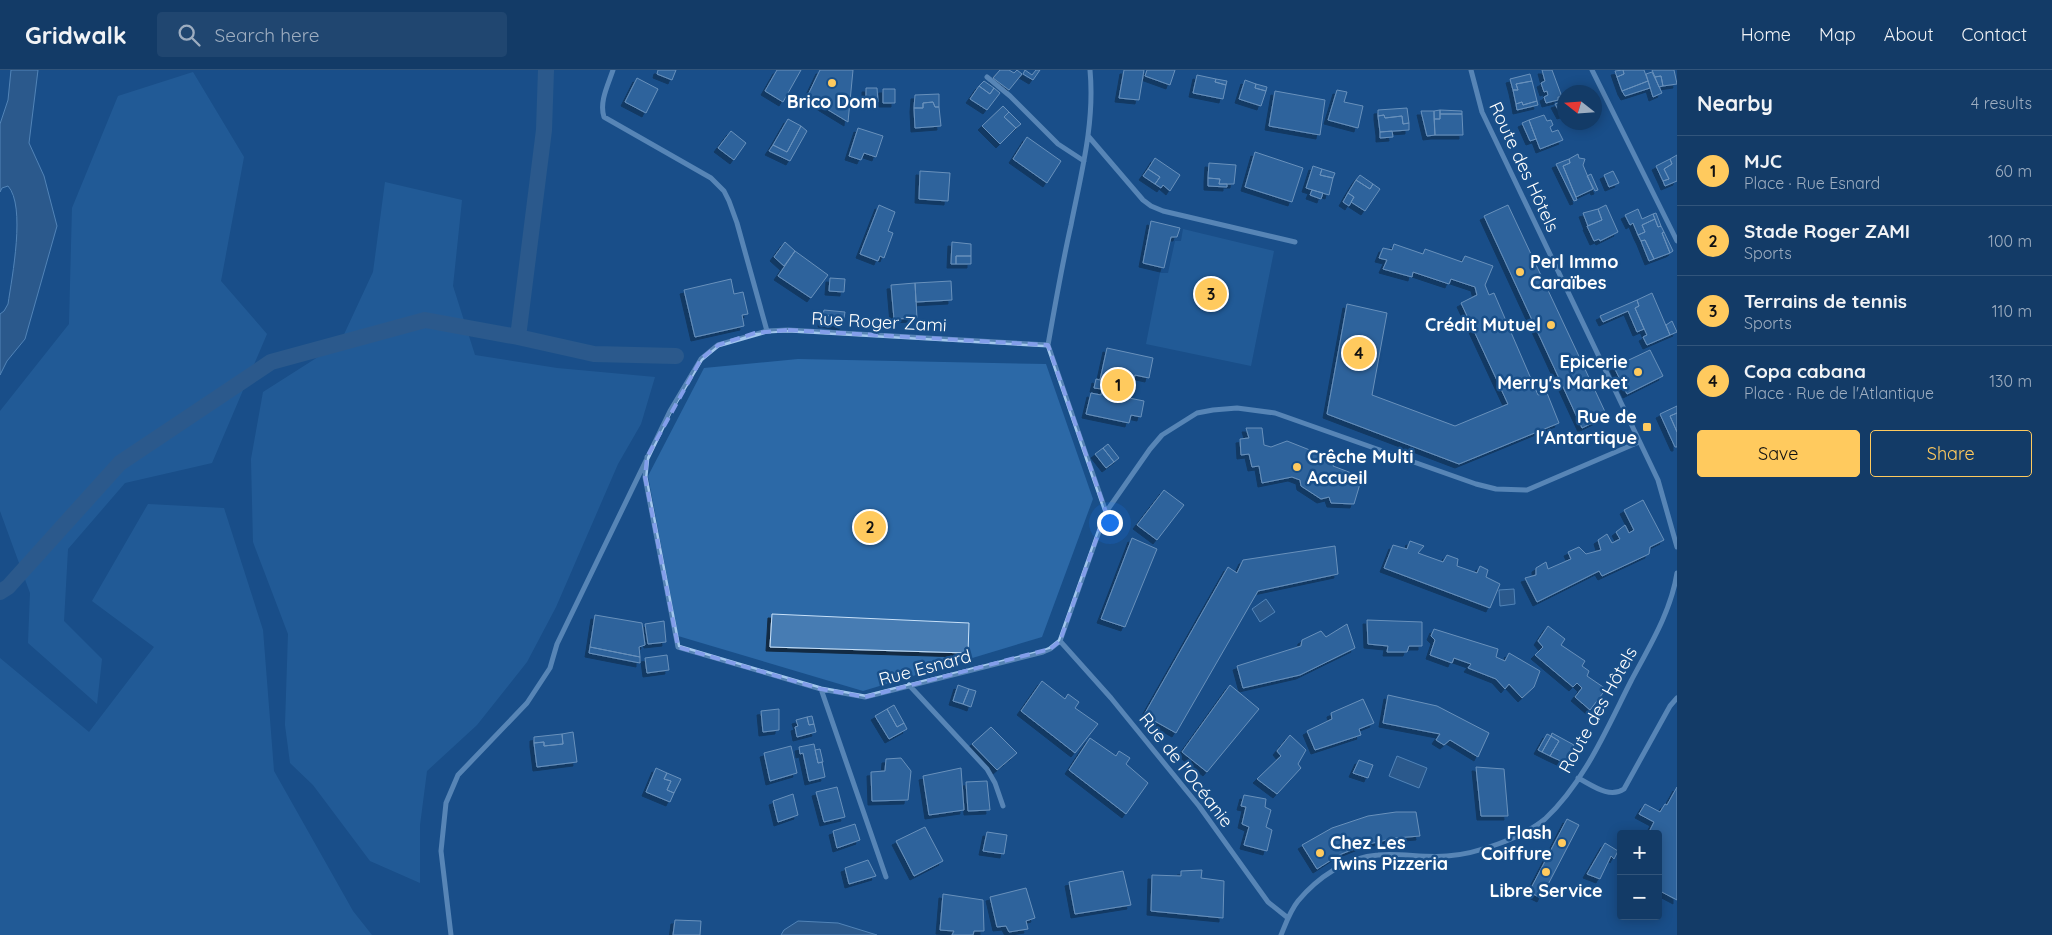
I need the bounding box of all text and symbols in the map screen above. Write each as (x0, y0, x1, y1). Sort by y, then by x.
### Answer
search box (157, 12, 507, 57)
text: Gridwalk (25, 20, 127, 50)
icon: search (175, 21, 203, 49)
text: Search here (215, 23, 319, 47)
text: Home (1741, 23, 1791, 46)
text: Map (1819, 23, 1856, 46)
text: About (1884, 23, 1934, 46)
text: Contact (1962, 23, 2027, 46)
marker: Brico Dom (826, 77, 838, 89)
north arrow (1557, 85, 1602, 130)
place label: Brico Dom (787, 90, 877, 113)
text: Nearby (1697, 90, 1773, 116)
text: 4 results (1971, 93, 2032, 113)
street label: Route des Hôtels (1484, 98, 1565, 236)
text: MJC (1744, 149, 1782, 173)
text: 1 (1710, 161, 1716, 181)
text: 60 m (1995, 161, 2032, 181)
text: Place · Rue Esnard (1744, 173, 1880, 193)
text: Stade Roger ZAMI (1744, 219, 1910, 243)
text: 2 (1708, 231, 1718, 251)
text: 100 m (1988, 231, 2032, 251)
text: Sports (1744, 243, 1792, 263)
place label: Perl Immo Caraïbes (1530, 250, 1618, 294)
marker: Perl Immo Caraïbes (1514, 266, 1526, 278)
pin: 3 (1195, 275, 1227, 313)
text: Terrains de tennis (1744, 289, 1907, 313)
text: 3 (1709, 301, 1717, 321)
text: 110 m (1992, 301, 2032, 321)
street label: Rue Roger Zami (811, 306, 947, 337)
place label: Crédit Mutuel (1425, 313, 1541, 336)
text: Sports (1744, 313, 1792, 333)
marker: Crédit Mutuel (1545, 319, 1557, 331)
pin: 4 (1343, 334, 1375, 372)
place label: Epicerie Merry's Market (1497, 350, 1628, 394)
text: Copa cabana (1744, 359, 1866, 383)
pin: 1 (1102, 366, 1134, 404)
marker: Epicerie Merry's Market (1632, 366, 1644, 378)
text: 4 (1708, 371, 1718, 391)
text: 130 m (1989, 371, 2032, 391)
text: Place · Rue de l'Atlantique (1744, 383, 1934, 403)
place label: Rue de l'Antartique (1536, 405, 1637, 449)
marker: Rue de l'Antartique (1641, 421, 1653, 433)
button: Save (1697, 430, 1860, 477)
button: Share (1870, 430, 2032, 477)
place label: Crêche Multi Accueil (1307, 445, 1414, 489)
marker: Crêche Multi Accueil (1291, 461, 1303, 473)
pin: 2 (854, 508, 886, 546)
your location (1097, 510, 1123, 536)
street label: Route des Hôtels (1553, 642, 1642, 777)
street label: Rue Esnard (876, 644, 974, 691)
street label: Rue de l'Océanie (1134, 708, 1238, 832)
place label: Flash Coiffure (1481, 821, 1552, 865)
map controls (1617, 830, 1662, 920)
button: + (1617, 830, 1662, 875)
place label: Chez Les Twins Pizzeria (1330, 831, 1448, 875)
marker: Flash Coiffure (1556, 837, 1568, 849)
marker: Chez Les Twins Pizzeria (1314, 847, 1326, 859)
marker: Libre Service (1540, 866, 1552, 878)
button: − (1617, 875, 1662, 920)
place label: Libre Service (1489, 879, 1603, 902)

